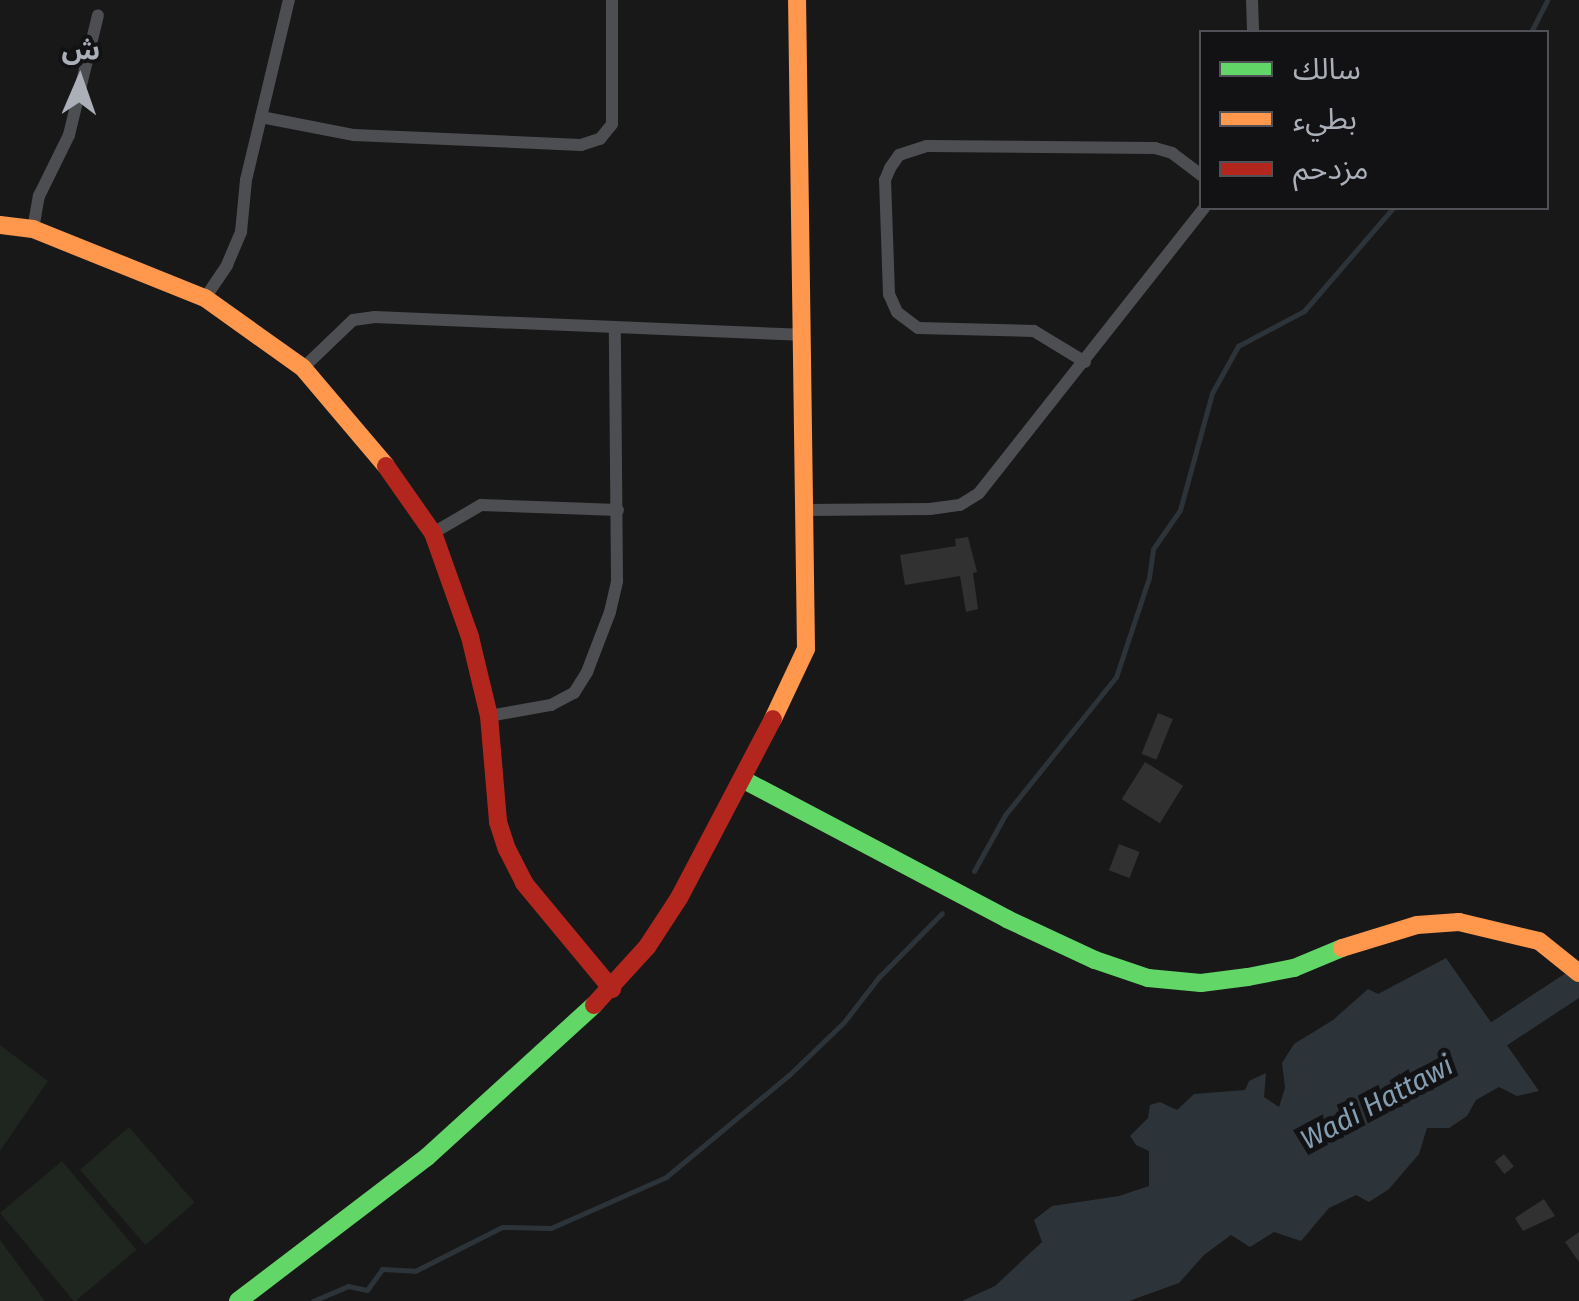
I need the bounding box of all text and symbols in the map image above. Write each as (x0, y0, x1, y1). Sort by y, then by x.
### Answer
north arrow (30, 30, 130, 130)
legend (1199, 30, 1549, 210)
text: ش (61, 32, 101, 67)
text: سالك (1293, 51, 1361, 87)
text: بطيء (1293, 101, 1357, 137)
text: مزدحم (1293, 151, 1369, 187)
water label: Wadi Hattawi (1295, 1049, 1459, 1157)

